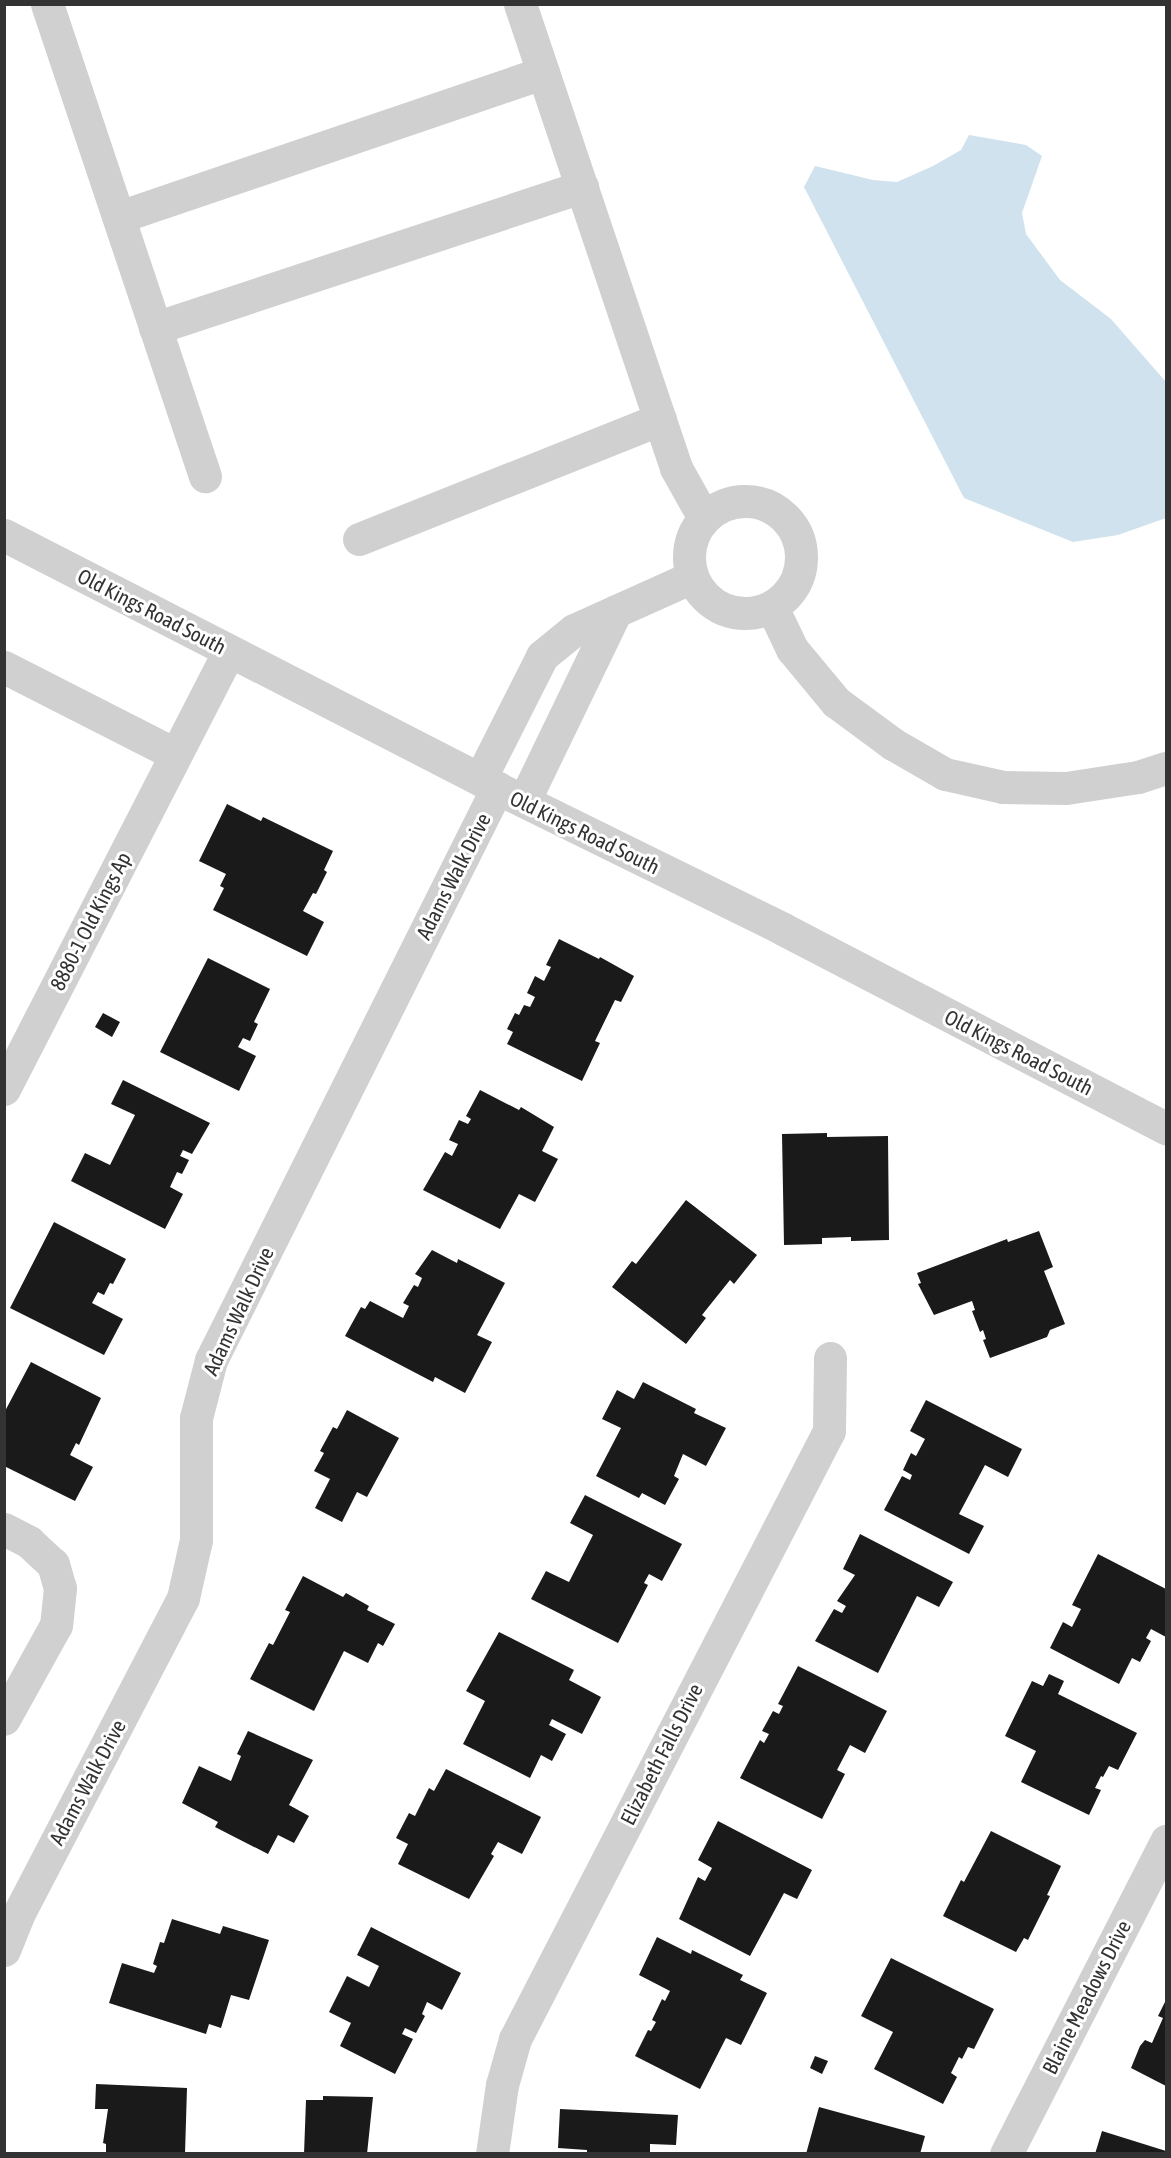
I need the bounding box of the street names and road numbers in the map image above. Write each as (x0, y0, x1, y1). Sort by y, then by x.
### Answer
street label: Old Kings Road South (74, 563, 230, 659)
street label: Old Kings Road South (506, 785, 664, 879)
street label: Adams Walk Drive (410, 809, 496, 943)
street label: 8880-1 Old Kings Ap (44, 848, 136, 994)
street label: Old Kings Road South (941, 1004, 1097, 1100)
street label: Adams Walk Drive (197, 1243, 279, 1379)
street label: Elizabeth Falls Drive (615, 1679, 707, 1829)
street label: Adams Walk Drive (43, 1715, 131, 1849)
street label: Blaine Meadows Drive (1036, 1916, 1136, 2078)

